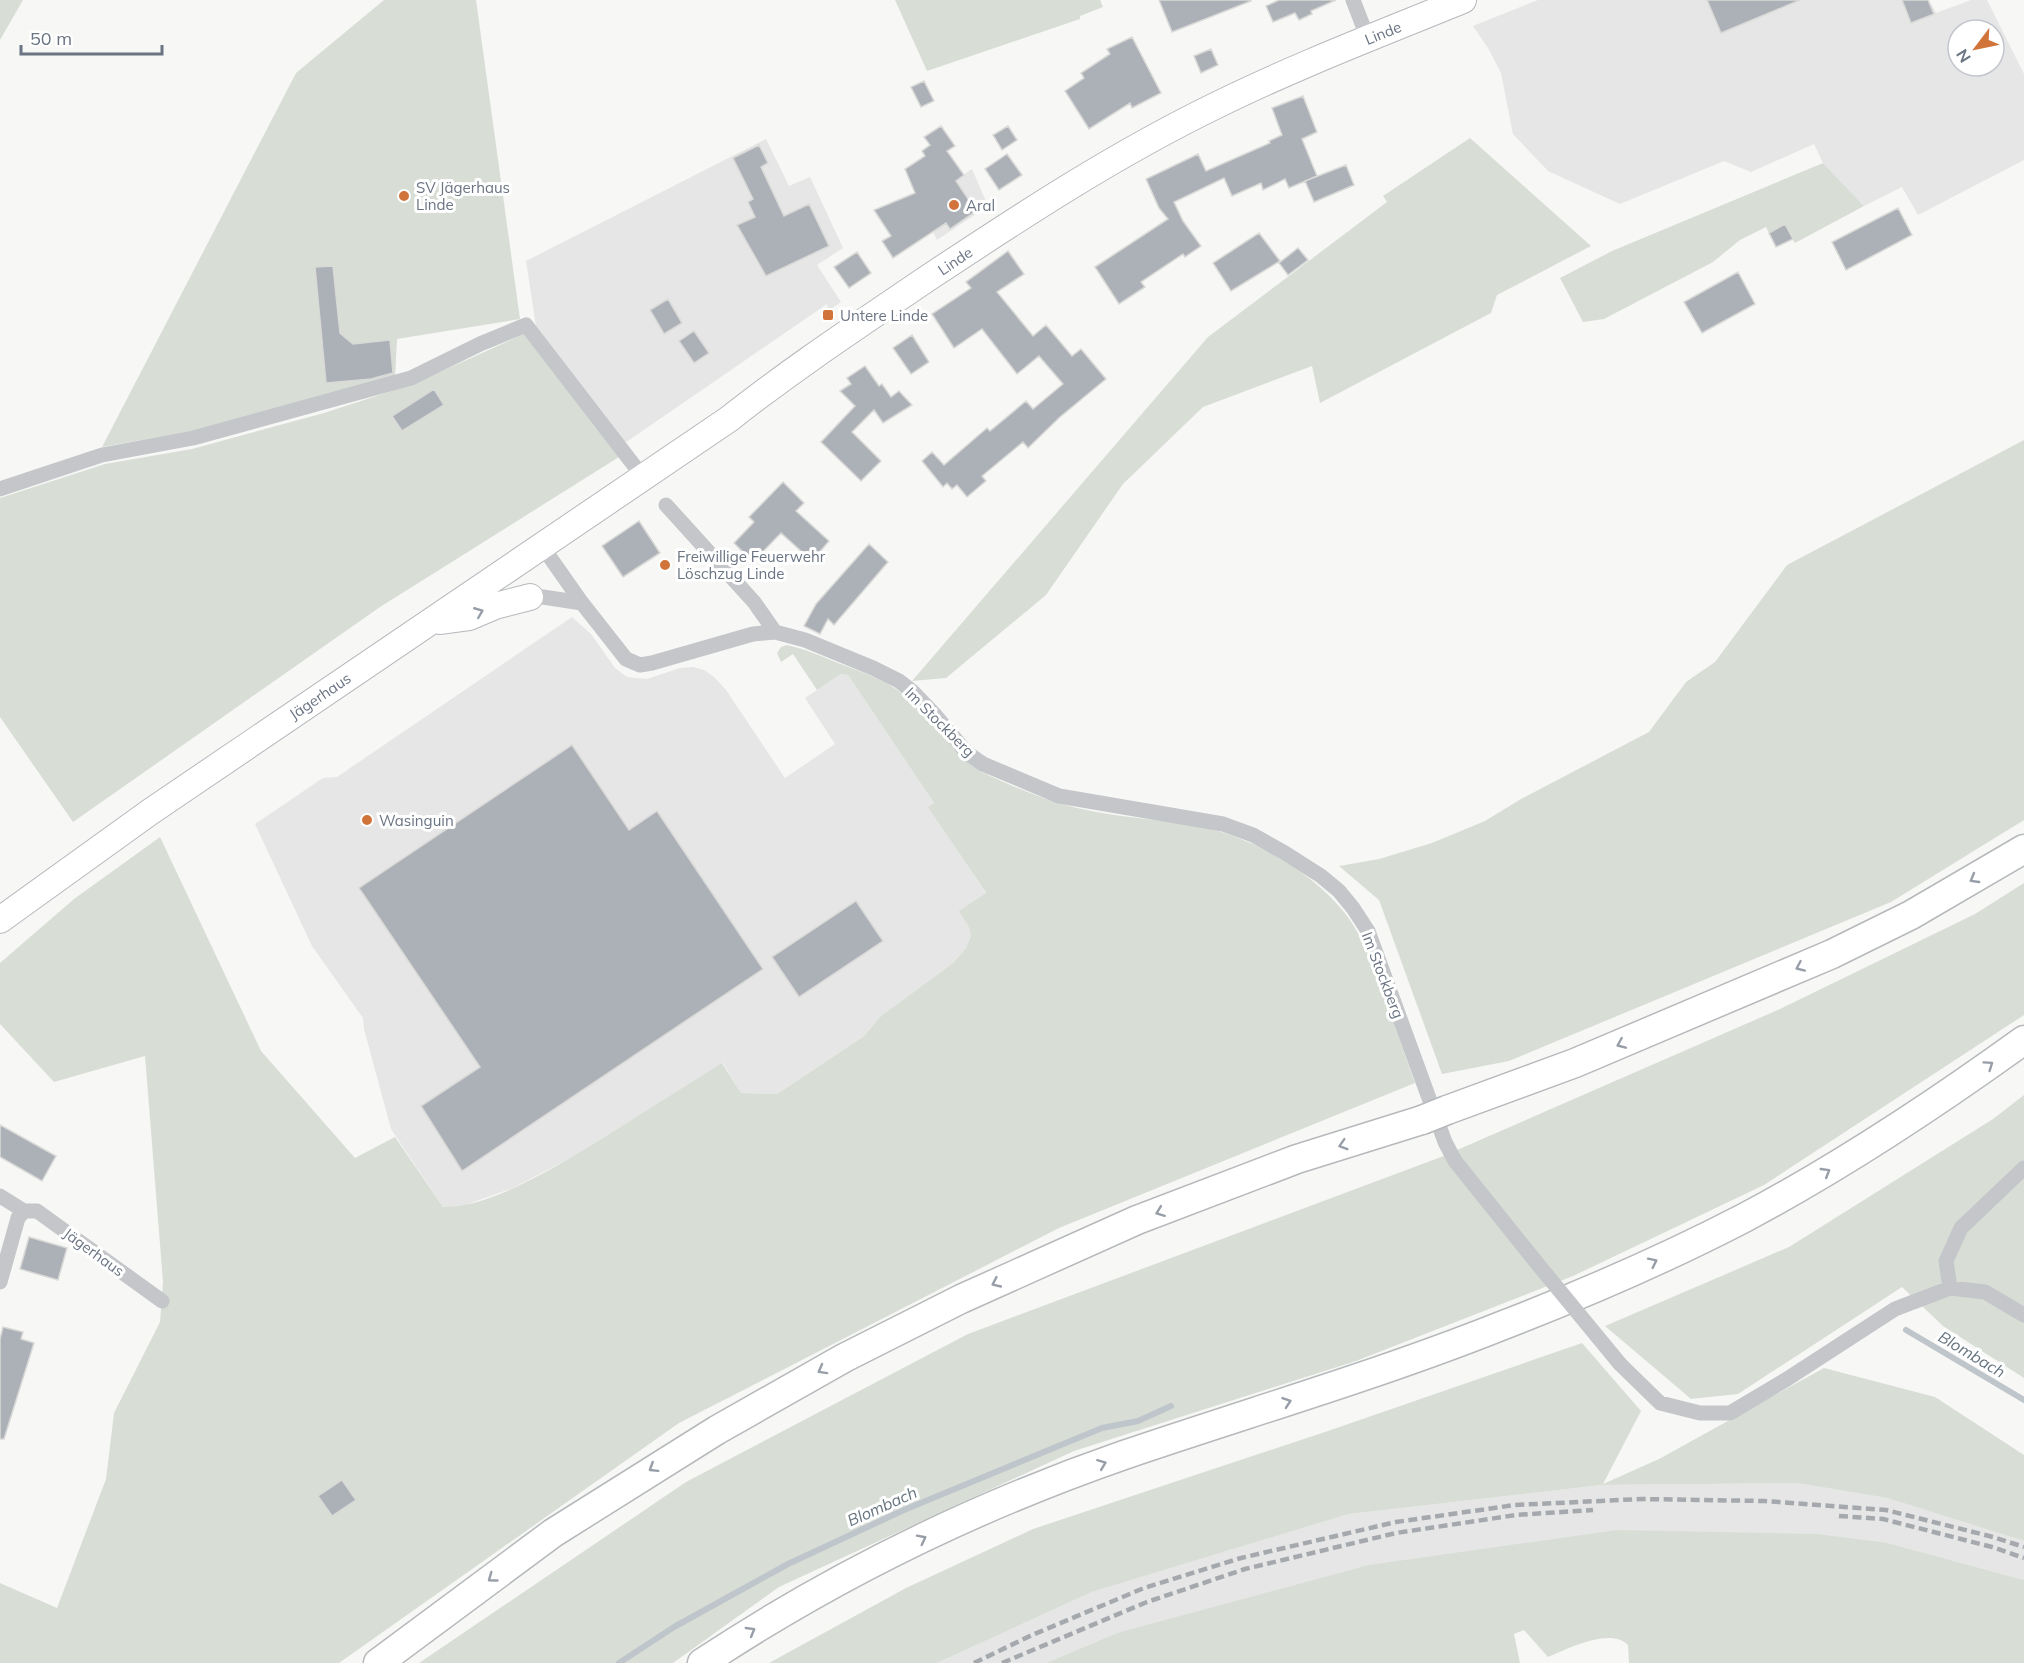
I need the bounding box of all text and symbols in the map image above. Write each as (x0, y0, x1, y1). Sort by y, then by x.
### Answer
street label: Linde (1362, 17, 1404, 49)
scale bar (21, 18, 162, 56)
north arrow (1946, 18, 2006, 78)
text: 50 m (30, 27, 72, 50)
text: N (1952, 46, 1975, 66)
place label: SV Jägerhaus Linde (416, 178, 510, 214)
marker: SV Jägerhaus Linde (397, 189, 411, 203)
place label: Aral (966, 196, 995, 215)
marker: Aral (947, 198, 961, 212)
street label: Linde (934, 243, 976, 279)
place label: Untere Linde (840, 306, 928, 325)
marker: Untere Linde (821, 308, 835, 322)
place label: Freiwillige Feuerwehr Löschzug Linde (677, 547, 826, 583)
marker: Freiwillige Feuerwehr Löschzug Linde (658, 558, 672, 572)
one-way arrow (473, 607, 484, 619)
street label: Jägerhaus (285, 668, 355, 724)
street label: Im Stockberg (901, 683, 979, 761)
place label: Wasinguin (379, 811, 454, 830)
marker: Wasinguin (360, 813, 374, 827)
one-way arrow (1970, 872, 1980, 883)
street label: Im Stockberg (1358, 929, 1408, 1021)
one-way arrow (1795, 960, 1806, 972)
one-way arrow (1616, 1037, 1627, 1049)
one-way arrow (1983, 1061, 1994, 1072)
one-way arrow (1338, 1138, 1349, 1150)
one-way arrow (1820, 1167, 1830, 1179)
one-way arrow (1155, 1204, 1166, 1217)
street label: Jägerhaus (60, 1224, 128, 1280)
one-way arrow (1647, 1257, 1658, 1269)
one-way arrow (991, 1276, 1002, 1288)
water label: Blombach (1935, 1326, 2009, 1382)
one-way arrow (818, 1363, 828, 1375)
one-way arrow (1281, 1396, 1292, 1409)
one-way arrow (1096, 1458, 1107, 1471)
one-way arrow (649, 1461, 659, 1473)
water label: Blombach (844, 1482, 920, 1530)
one-way arrow (916, 1534, 927, 1546)
one-way arrow (487, 1571, 498, 1582)
one-way arrow (745, 1627, 755, 1639)

